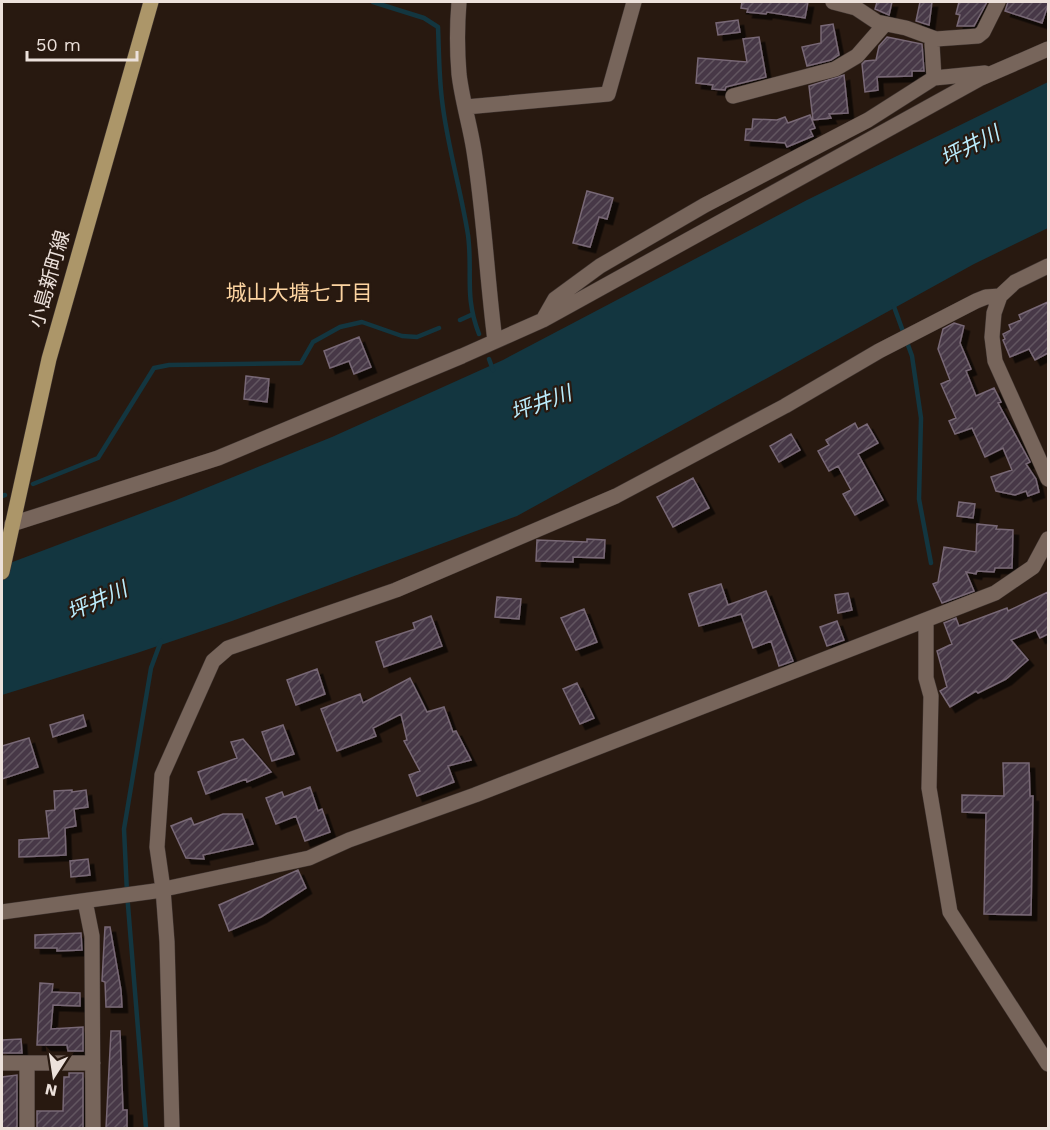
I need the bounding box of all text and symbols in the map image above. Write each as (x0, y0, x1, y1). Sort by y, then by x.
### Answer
scale bar (27, 24, 136, 62)
text: 50 m (36, 34, 81, 55)
water label: 坪井川 (936, 119, 1005, 171)
street label: 小島新町線 (24, 228, 74, 330)
district label: 城山大塘七丁目 (226, 280, 373, 305)
water label: 坪井川 (507, 379, 577, 425)
water label: 坪井川 (63, 575, 132, 625)
north arrow (24, 1046, 84, 1106)
text: N (43, 1080, 59, 1101)

